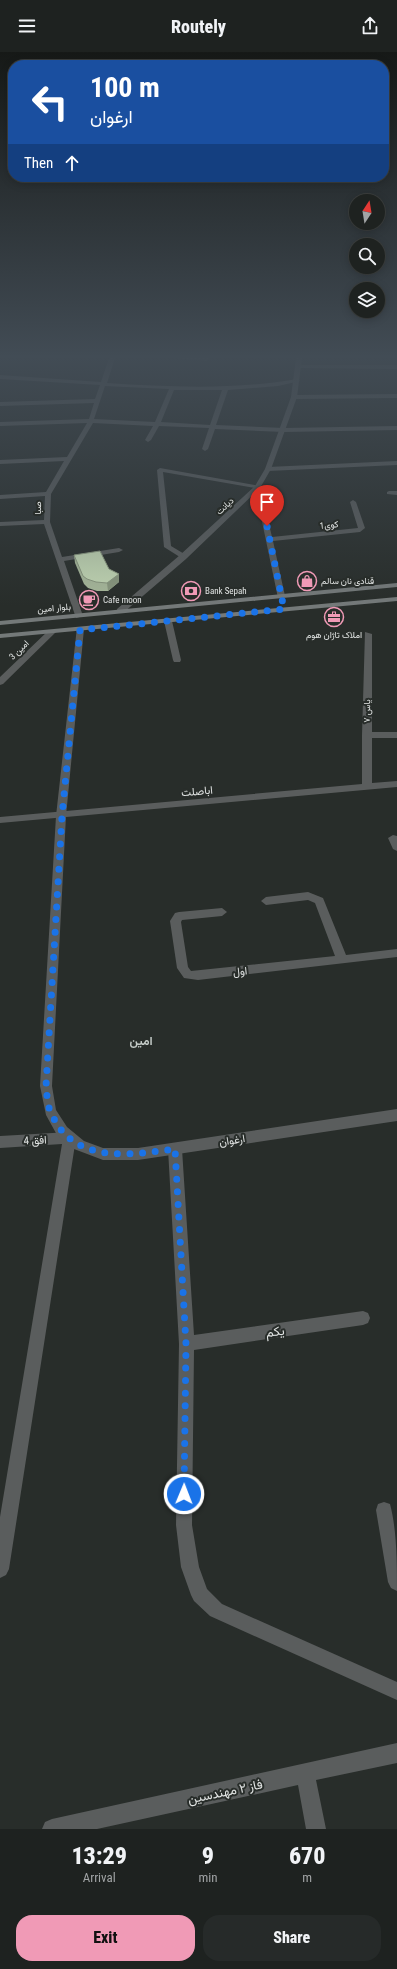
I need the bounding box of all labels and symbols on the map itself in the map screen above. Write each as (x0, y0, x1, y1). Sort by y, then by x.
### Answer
north arrow (349, 194, 385, 230)
pin (250, 485, 284, 526)
street label: دیانت (214, 495, 236, 517)
street label: صبا (33, 501, 43, 515)
street label: کوی1 (319, 519, 339, 532)
shop icon: قنادی نان سالم (296, 570, 318, 592)
place label: قنادی نان سالم (321, 576, 374, 587)
bank icon: Bank Sepah (180, 580, 202, 602)
place label: Bank Sepah (205, 586, 247, 596)
cafe icon: Cafe moon (78, 589, 100, 611)
place label: Cafe moon (103, 595, 142, 605)
street label: بلوار امین (37, 602, 72, 615)
office icon: املاک تاژان هوم (323, 606, 345, 628)
place label: املاک تاژان هوم (306, 630, 362, 641)
street label: امین 3 (7, 638, 31, 662)
street label: یاس ۷ (362, 699, 372, 723)
street label: اباصلت (181, 784, 213, 799)
street label: اول (232, 964, 248, 979)
district label: امین (129, 1034, 153, 1048)
street label: ارغوان (218, 1132, 246, 1149)
street label: افق 4 (23, 1133, 47, 1148)
street label: یکم (265, 1323, 286, 1341)
position arrow (163, 1473, 205, 1515)
street label: فاز ۲ مهندسین (186, 1776, 264, 1808)

